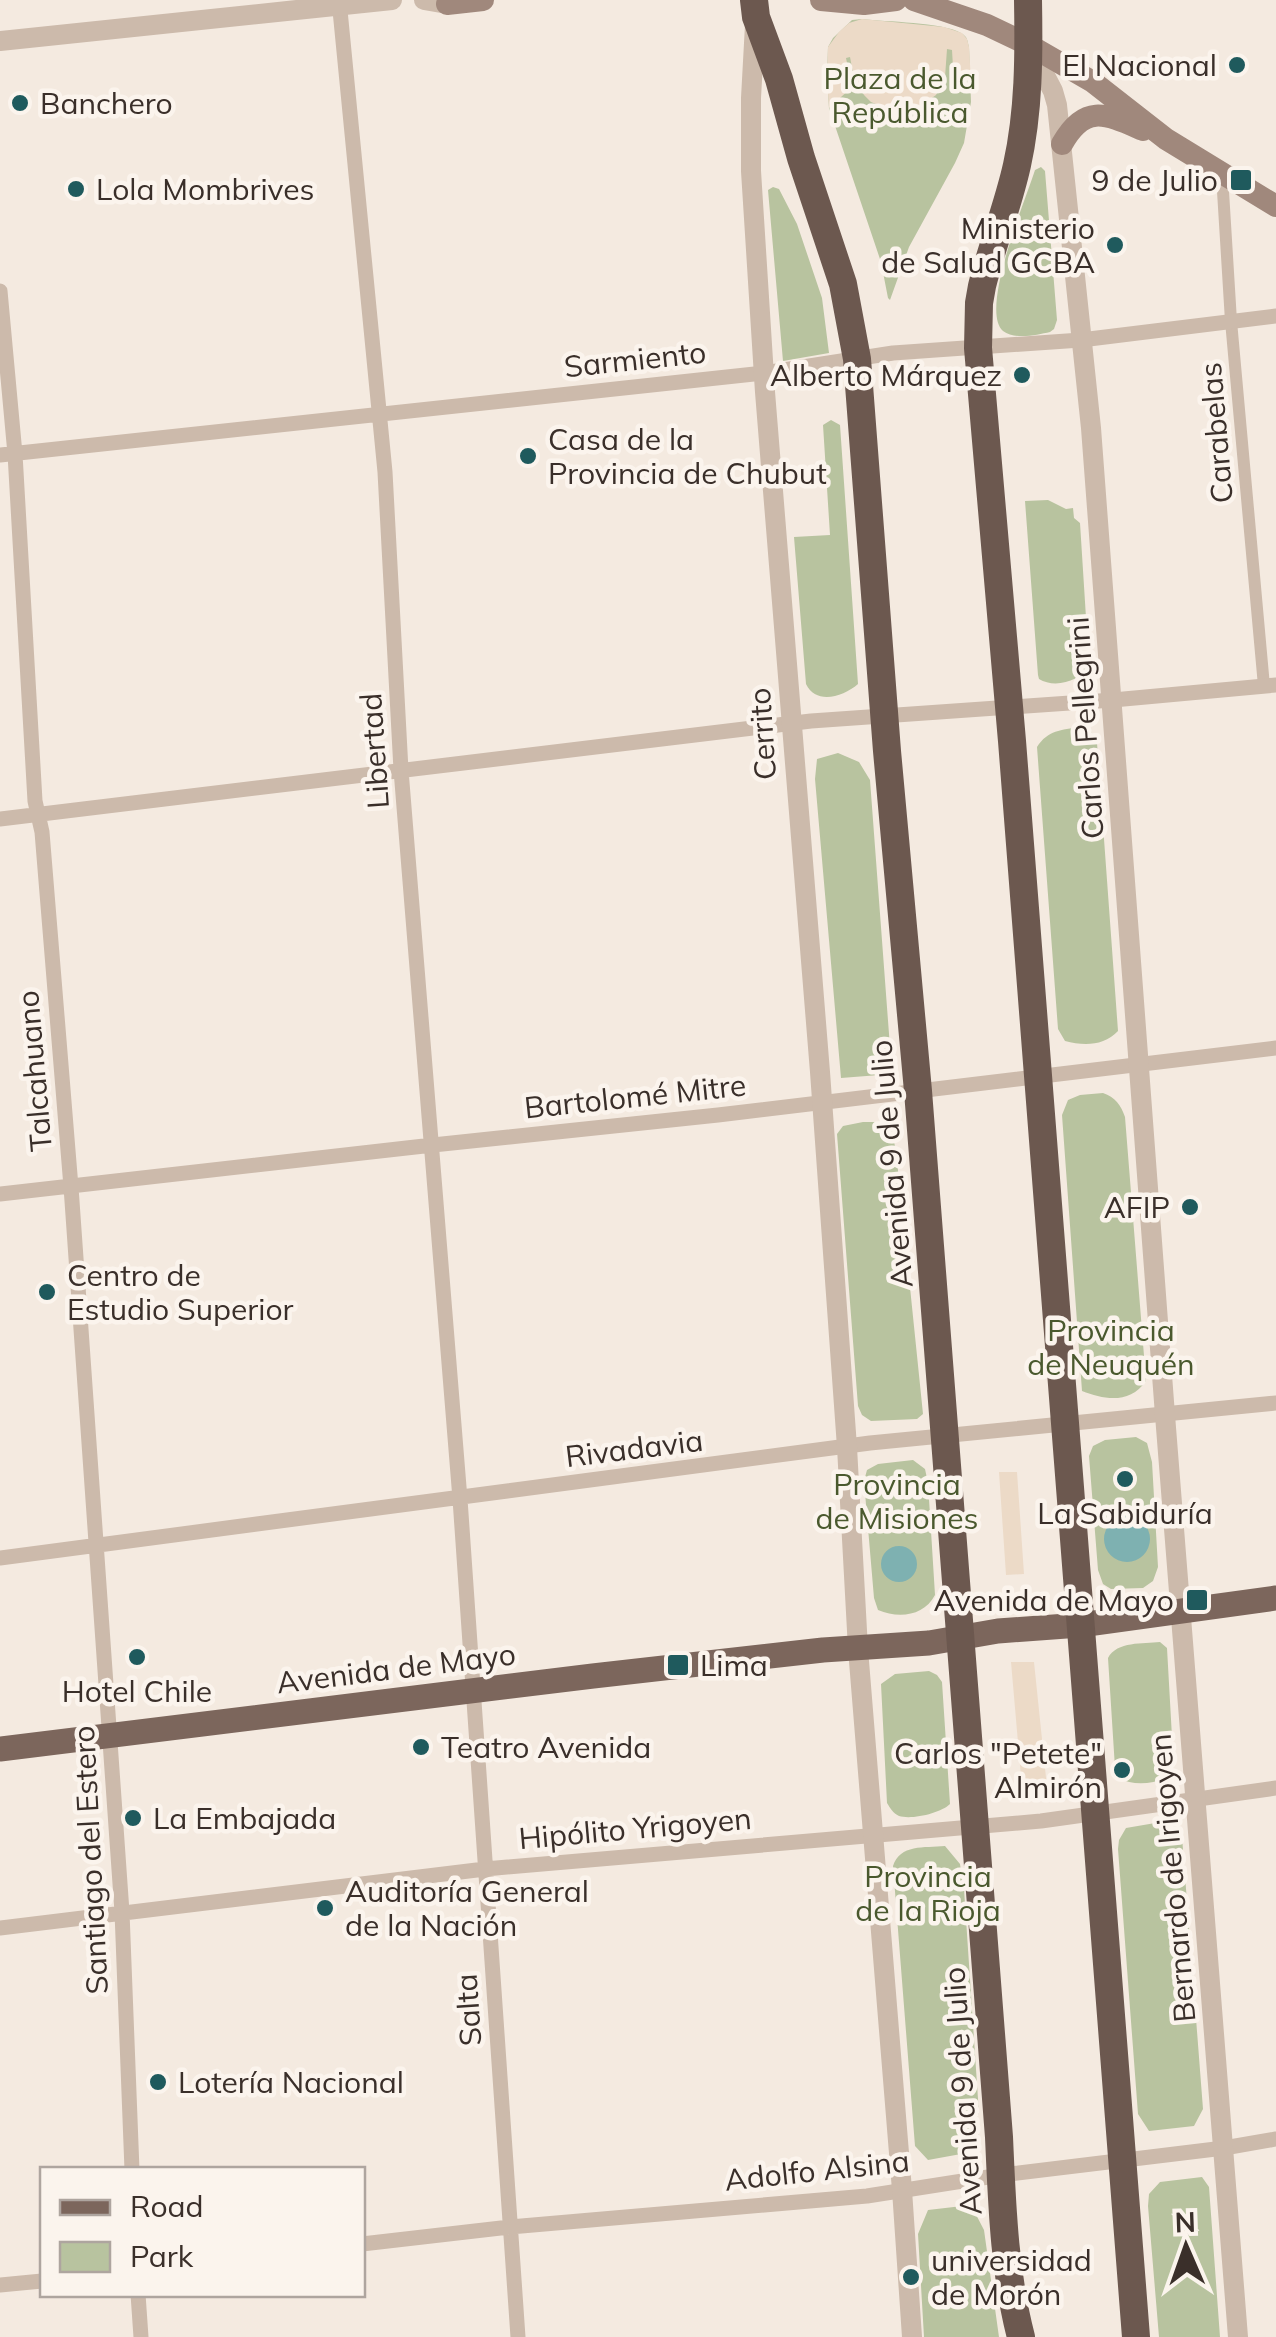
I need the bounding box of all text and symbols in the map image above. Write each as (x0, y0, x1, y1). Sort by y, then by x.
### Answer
place label: El Nacional (1062, 46, 1217, 84)
marker: El Nacional (1226, 54, 1248, 76)
park label: Plaza de la República (823, 59, 977, 131)
place label: Banchero (40, 84, 173, 122)
marker: Banchero (9, 92, 31, 114)
place label: 9 de Julio (1091, 161, 1218, 199)
marker: 9 de Julio (1228, 167, 1254, 193)
place label: Lola Mombrives (96, 170, 314, 208)
marker: Lola Mombrives (65, 178, 87, 200)
place label: Ministerio de Salud GCBA (881, 209, 1095, 281)
marker: Ministerio de Salud GCBA (1104, 234, 1126, 256)
street label: Sarmiento (562, 333, 708, 385)
place label: Alberto Márquez (770, 356, 1002, 394)
street label: Carabelas (1191, 361, 1241, 505)
marker: Alberto Márquez (1011, 364, 1033, 386)
place label: Casa de la Provincia de Chubut (548, 420, 827, 492)
marker: Casa de la Provincia de Chubut (517, 445, 539, 467)
street label: Carlos Pellegrini (1058, 616, 1112, 840)
street label: Cerrito (740, 687, 784, 781)
street label: Libertad (351, 692, 397, 810)
street label: Talcahuano (8, 989, 60, 1153)
street label: Avenida 9 de Julio (861, 1039, 921, 1289)
street label: Bartolomé Mitre (522, 1065, 748, 1127)
place label: AFIP (1104, 1188, 1170, 1226)
marker: AFIP (1179, 1196, 1201, 1218)
place label: Centro de Estudio Superior (67, 1256, 294, 1328)
marker: Centro de Estudio Superior (36, 1281, 58, 1303)
park label: Provincia de Neuquén (1027, 1311, 1195, 1383)
street label: Rivadavia (563, 1421, 705, 1475)
park label: Provincia de Misiones (816, 1465, 978, 1537)
marker: La Sabiduría (1114, 1468, 1136, 1490)
place label: La Sabiduría (1037, 1494, 1213, 1532)
place label: Avenida de Mayo (934, 1581, 1174, 1619)
marker: Avenida de Mayo (1184, 1587, 1210, 1613)
street label: Avenida de Mayo (274, 1634, 518, 1702)
marker: Hotel Chile (126, 1646, 148, 1668)
place label: Lima (700, 1646, 768, 1684)
marker: Lima (665, 1652, 691, 1678)
place label: Hotel Chile (62, 1672, 212, 1710)
street label: Santiago del Estero (64, 1725, 116, 1995)
place label: Teatro Avenida (441, 1728, 651, 1766)
street label: Bernardo de Irigoyen (1140, 1732, 1204, 2024)
place label: Carlos "Petete" Almirón (894, 1734, 1102, 1806)
marker: Teatro Avenida (410, 1736, 432, 1758)
marker: Carlos "Petete" Almirón (1111, 1759, 1133, 1781)
place label: La Embajada (153, 1799, 336, 1837)
street label: Hipólito Yrigoyen (517, 1799, 753, 1857)
marker: La Embajada (122, 1807, 144, 1829)
park label: Provincia de la Rioja (855, 1857, 1001, 1929)
place label: Auditoría General de la Nación (345, 1872, 589, 1944)
marker: Auditoría General de la Nación (314, 1897, 336, 1919)
street label: Avenida 9 de Julio (934, 1966, 990, 2216)
street label: Salta (447, 1973, 489, 2047)
place label: Lotería Nacional (178, 2063, 404, 2101)
marker: Lotería Nacional (147, 2071, 169, 2093)
street label: Adolfo Alsina (723, 2141, 911, 2199)
legend (40, 2167, 365, 2297)
text: Road (130, 2187, 204, 2225)
north arrow (1136, 2197, 1236, 2297)
text: N (1174, 2204, 1196, 2239)
text: Park (130, 2237, 194, 2275)
place label: universidad de Morón (931, 2241, 1092, 2313)
marker: universidad de Morón (900, 2266, 922, 2288)

